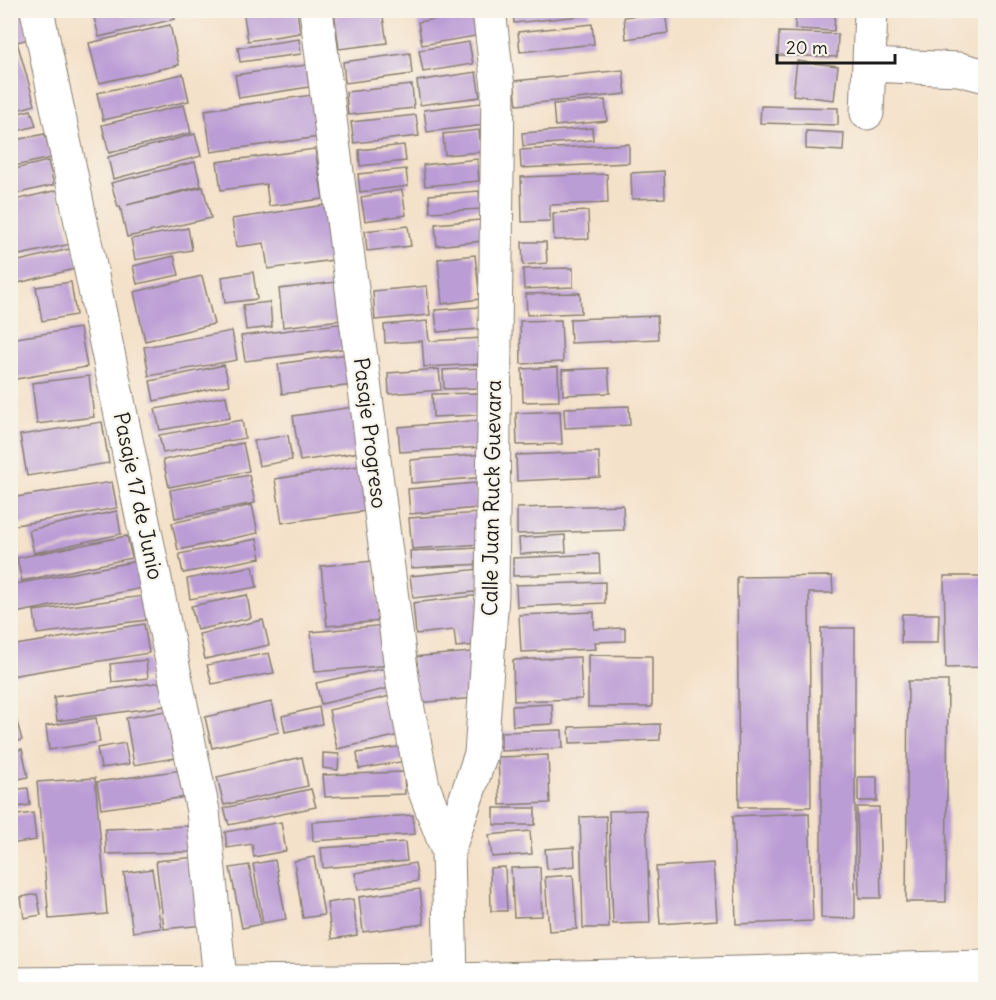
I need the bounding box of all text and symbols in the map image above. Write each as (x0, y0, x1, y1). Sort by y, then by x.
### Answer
scale bar (777, 27, 896, 65)
text: 20 m (786, 36, 828, 59)
street label: Pasaje Progreso (348, 356, 393, 510)
street label: Calle Juan Ruck Guevara (476, 380, 507, 616)
street label: Pasaje 17 de Junio (108, 410, 169, 582)

